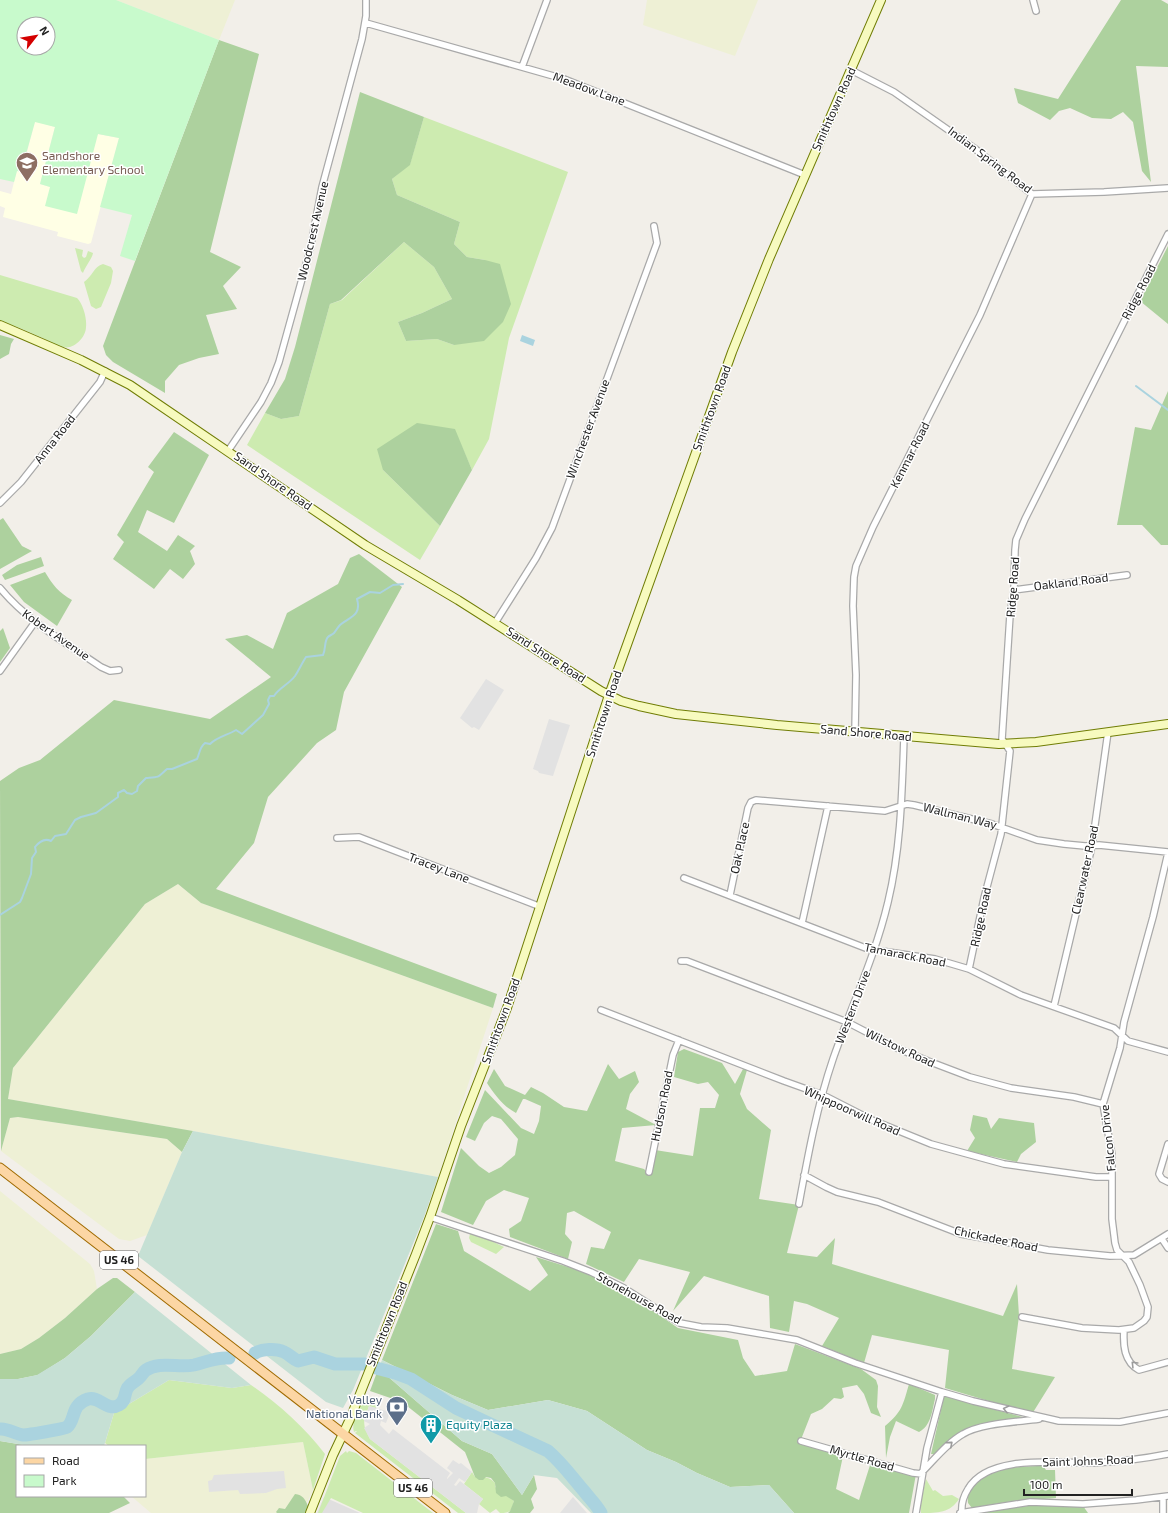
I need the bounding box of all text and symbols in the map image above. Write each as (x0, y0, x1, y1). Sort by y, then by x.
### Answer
north arrow (16, 16, 56, 56)
text: N (37, 24, 53, 37)
street label: Smithtown Road (808, 65, 858, 153)
street label: Meadow Lane (551, 69, 627, 108)
street label: Indian Spring Road (946, 123, 1035, 195)
place label: Sandshore Elementary School (42, 148, 145, 176)
school or university icon: Sandshore Elementary School (14, 150, 40, 183)
street label: Woodcrest Avenue (294, 180, 330, 282)
street label: Ridge Road (1118, 261, 1158, 322)
street label: Smithtown Road (689, 363, 733, 452)
street label: Winchester Avenue (563, 377, 612, 480)
street label: Anna Road (31, 411, 78, 466)
street label: Kenmar Road (886, 419, 932, 490)
street label: Sand Shore Road (232, 448, 315, 512)
street label: Ridge Road (1003, 556, 1021, 618)
street label: Oakland Road (1033, 569, 1109, 593)
street label: Kobert Avenue (20, 606, 93, 663)
street label: Sand Shore Road (504, 623, 589, 685)
street label: Smithtown Road (582, 669, 624, 759)
street label: Sand Shore Road (820, 721, 912, 743)
street label: Wallman Way (922, 799, 999, 831)
street label: Oak Place (727, 821, 751, 875)
street label: Clearwater Road (1068, 824, 1100, 916)
street label: Tracey Lane (407, 849, 472, 885)
street label: Ridge Road (967, 886, 993, 948)
street label: Tamarack Road (863, 939, 947, 969)
street label: Western Drive (832, 968, 873, 1045)
street label: Smithtown Road (478, 976, 522, 1065)
street label: Wilstow Road (863, 1025, 938, 1069)
street label: Hudson Road (647, 1069, 675, 1142)
street label: Whippoorwill Road (802, 1083, 903, 1138)
street label: Falcon Drive (1097, 1104, 1117, 1172)
street label: Chickadee Road (953, 1222, 1039, 1254)
road number: US 46 (100, 1251, 138, 1269)
street label: Stonehouse Road (595, 1268, 684, 1326)
street label: Smithtown Road (363, 1279, 409, 1368)
one-way arrow (1131, 1362, 1138, 1369)
place label: Valley National Bank (306, 1392, 383, 1420)
bank icon: Valley National Bank (384, 1394, 410, 1427)
one-way arrow (1002, 1405, 1009, 1414)
building icon: Equity Plaza (418, 1412, 444, 1445)
place label: Equity Plaza (446, 1417, 513, 1431)
street label: Myrtle Road (828, 1441, 896, 1473)
one-way arrow (945, 1442, 952, 1449)
legend (16, 1445, 146, 1497)
street label: Saint Johns Road (1042, 1451, 1134, 1469)
text: Road (52, 1453, 80, 1467)
scale bar (1024, 1471, 1132, 1497)
text: Park (52, 1473, 77, 1487)
text: 100 m (1030, 1477, 1062, 1491)
road number: US 46 (394, 1479, 432, 1497)

